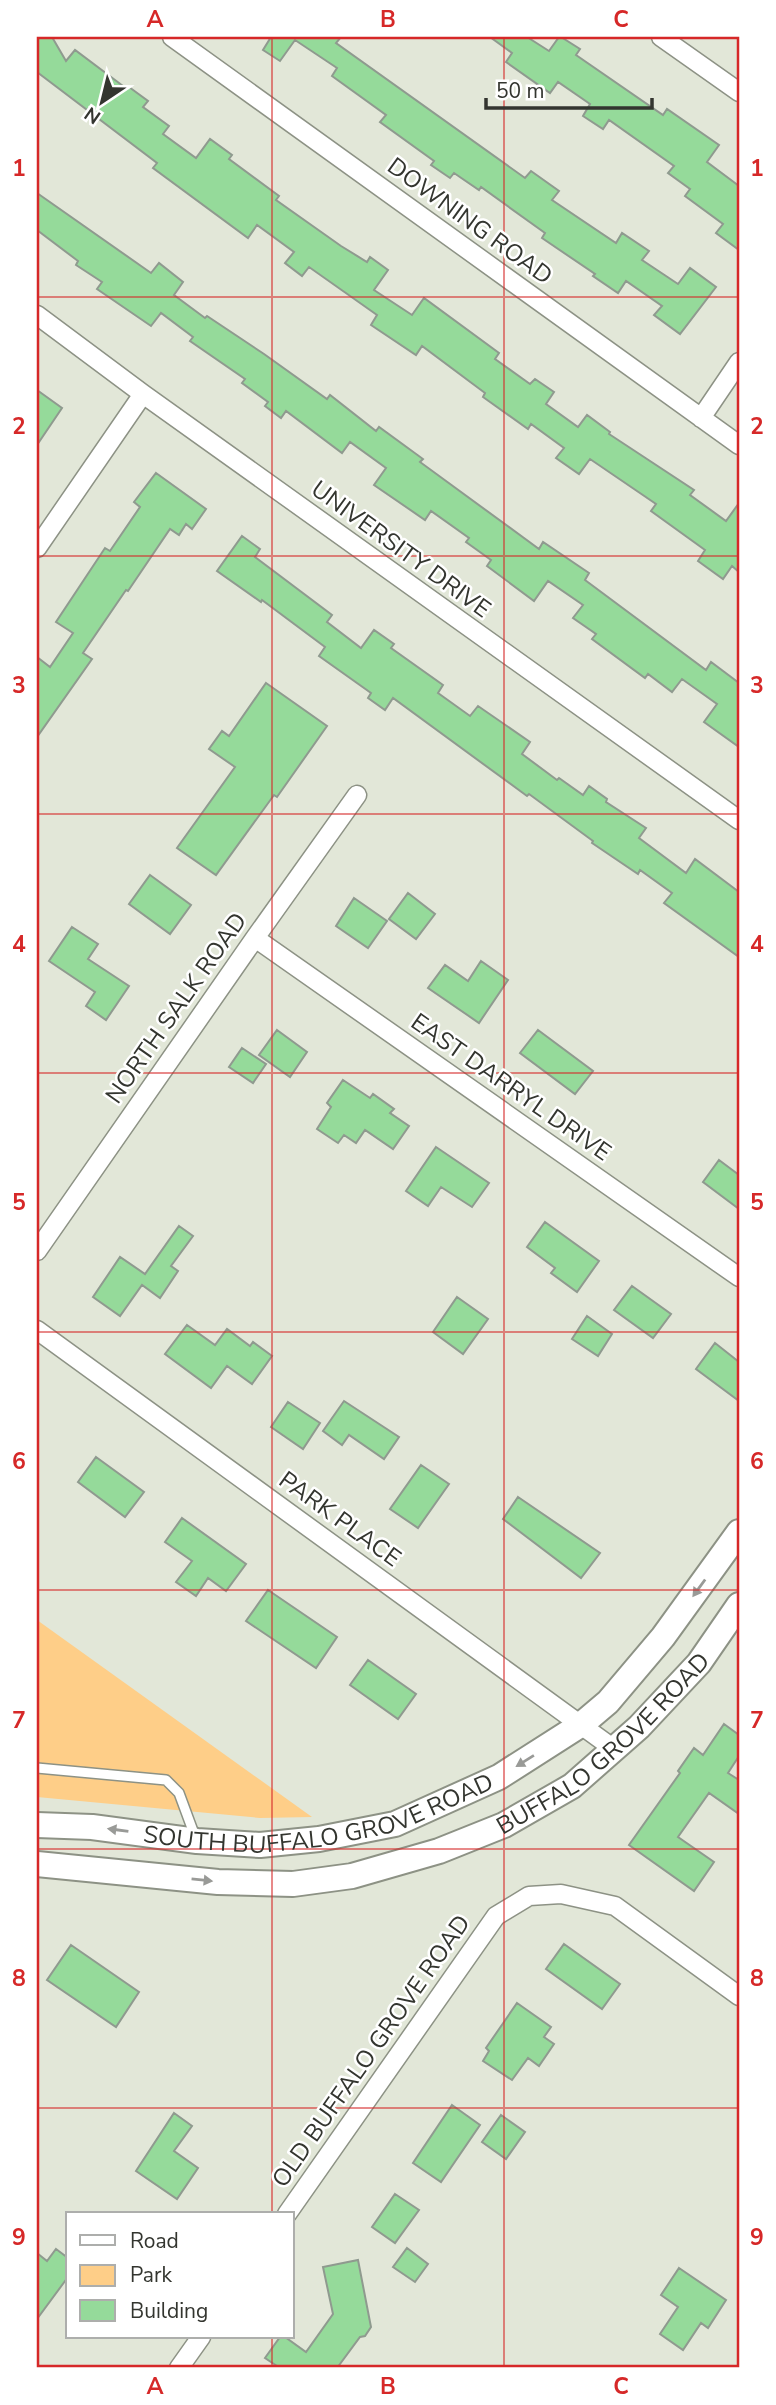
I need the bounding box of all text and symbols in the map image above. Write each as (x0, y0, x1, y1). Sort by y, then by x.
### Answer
text: A (146, 4, 164, 35)
text: B (380, 4, 396, 35)
text: C (613, 4, 629, 35)
north arrow (66, 66, 136, 136)
scale bar (486, 66, 652, 110)
text: 50 m (496, 77, 545, 105)
text: N (80, 100, 106, 130)
street label: DOWNING ROAD (381, 150, 559, 292)
text: 1 (12, 153, 26, 184)
text: 1 (750, 153, 764, 184)
text: 2 (12, 411, 26, 442)
text: 2 (750, 411, 764, 442)
street label: UNIVERSITY DRIVE (305, 473, 497, 625)
text: 3 (12, 670, 26, 701)
text: 3 (750, 670, 764, 701)
street label: NORTH SALK ROAD (98, 906, 254, 1110)
text: 4 (12, 929, 26, 960)
text: 4 (750, 929, 764, 960)
street label: EAST DARRYL DRIVE (405, 1006, 617, 1168)
text: 5 (12, 1187, 26, 1218)
text: 5 (750, 1187, 764, 1218)
text: 6 (12, 1446, 26, 1477)
text: 6 (750, 1446, 764, 1477)
street label: PARK PLACE (273, 1464, 407, 1574)
one-way arrow (693, 1579, 707, 1597)
street label: BUFFALO GROVE ROAD (491, 1646, 717, 1842)
text: 7 (12, 1705, 26, 1736)
text: 7 (750, 1705, 764, 1736)
one-way arrow (515, 1754, 534, 1767)
street label: SOUTH BUFFALO GROVE ROAD (141, 1766, 498, 1861)
one-way arrow (107, 1825, 129, 1836)
one-way arrow (191, 1875, 213, 1886)
street label: OLD BUFFALO GROVE ROAD (264, 1908, 478, 2194)
text: 8 (12, 1963, 26, 1994)
text: 8 (750, 1963, 764, 1994)
legend (66, 2212, 294, 2338)
text: 9 (12, 2222, 26, 2253)
text: 9 (750, 2222, 764, 2253)
text: Road (130, 2227, 179, 2255)
text: Park (130, 2261, 172, 2289)
text: Building (130, 2297, 208, 2325)
text: A (146, 2371, 164, 2402)
text: B (380, 2371, 396, 2402)
text: C (613, 2371, 629, 2402)

